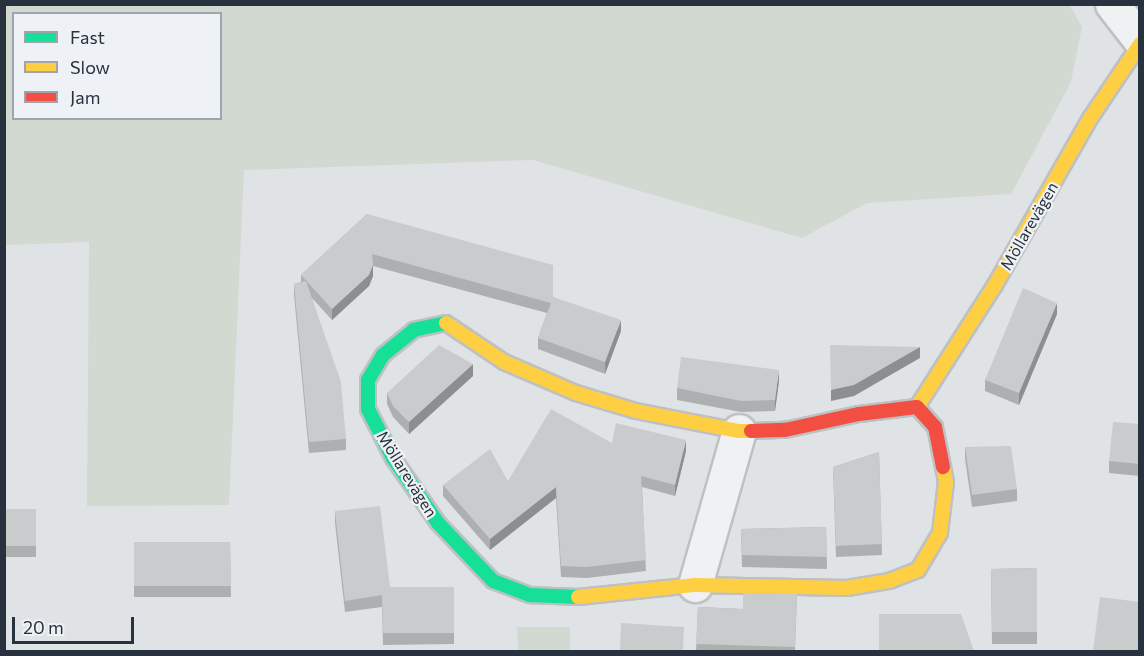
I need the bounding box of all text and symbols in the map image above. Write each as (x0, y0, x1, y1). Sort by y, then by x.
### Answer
legend (12, 12, 222, 120)
text: Fast (70, 26, 105, 48)
text: Slow (70, 56, 110, 78)
text: Jam (70, 86, 100, 108)
street label: Möllarevägen (996, 179, 1062, 273)
street label: Möllarevägen (373, 427, 441, 521)
scale bar (15, 605, 136, 643)
text: 20 m (23, 616, 64, 638)

